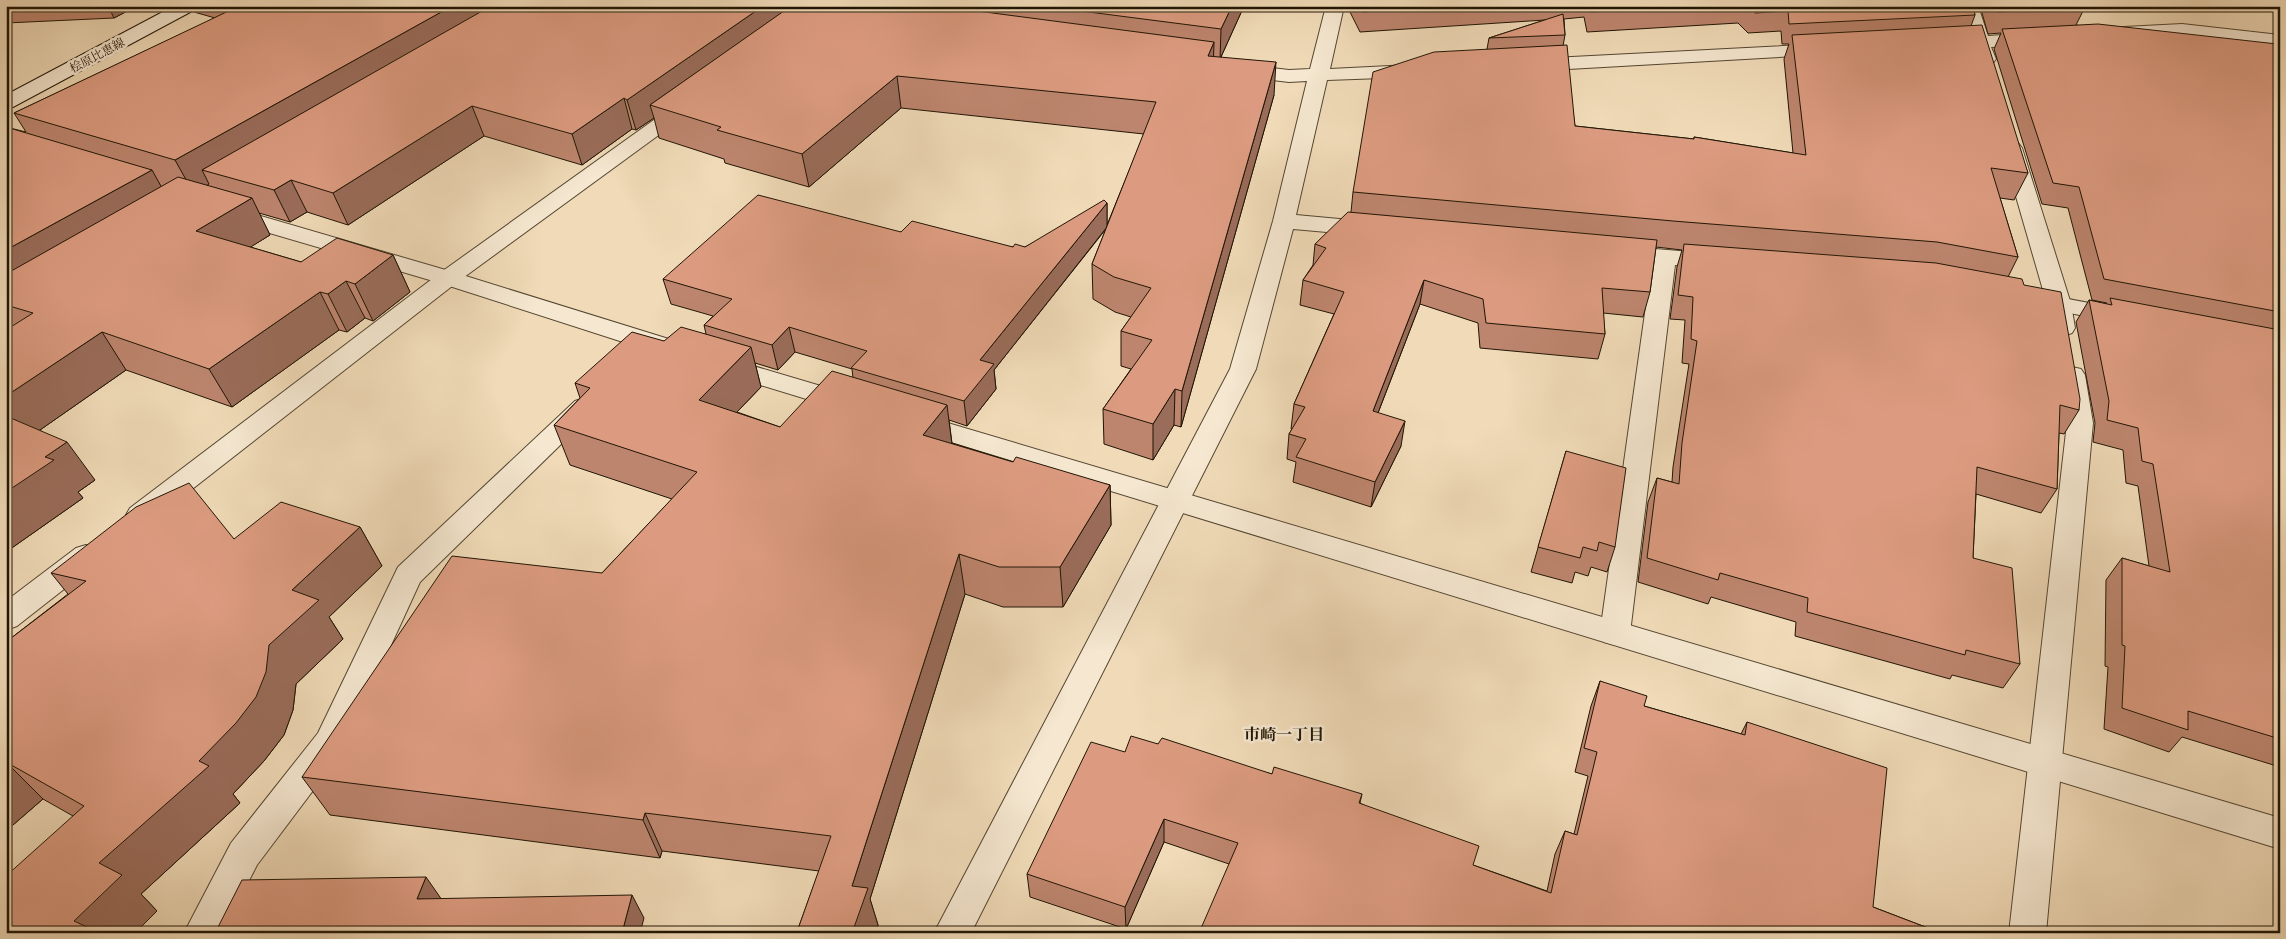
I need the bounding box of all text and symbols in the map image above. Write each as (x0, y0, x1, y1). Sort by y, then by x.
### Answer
street label: 桧原比恵線 (67, 34, 127, 76)
district label: 市崎一丁目 (1244, 724, 1324, 744)

